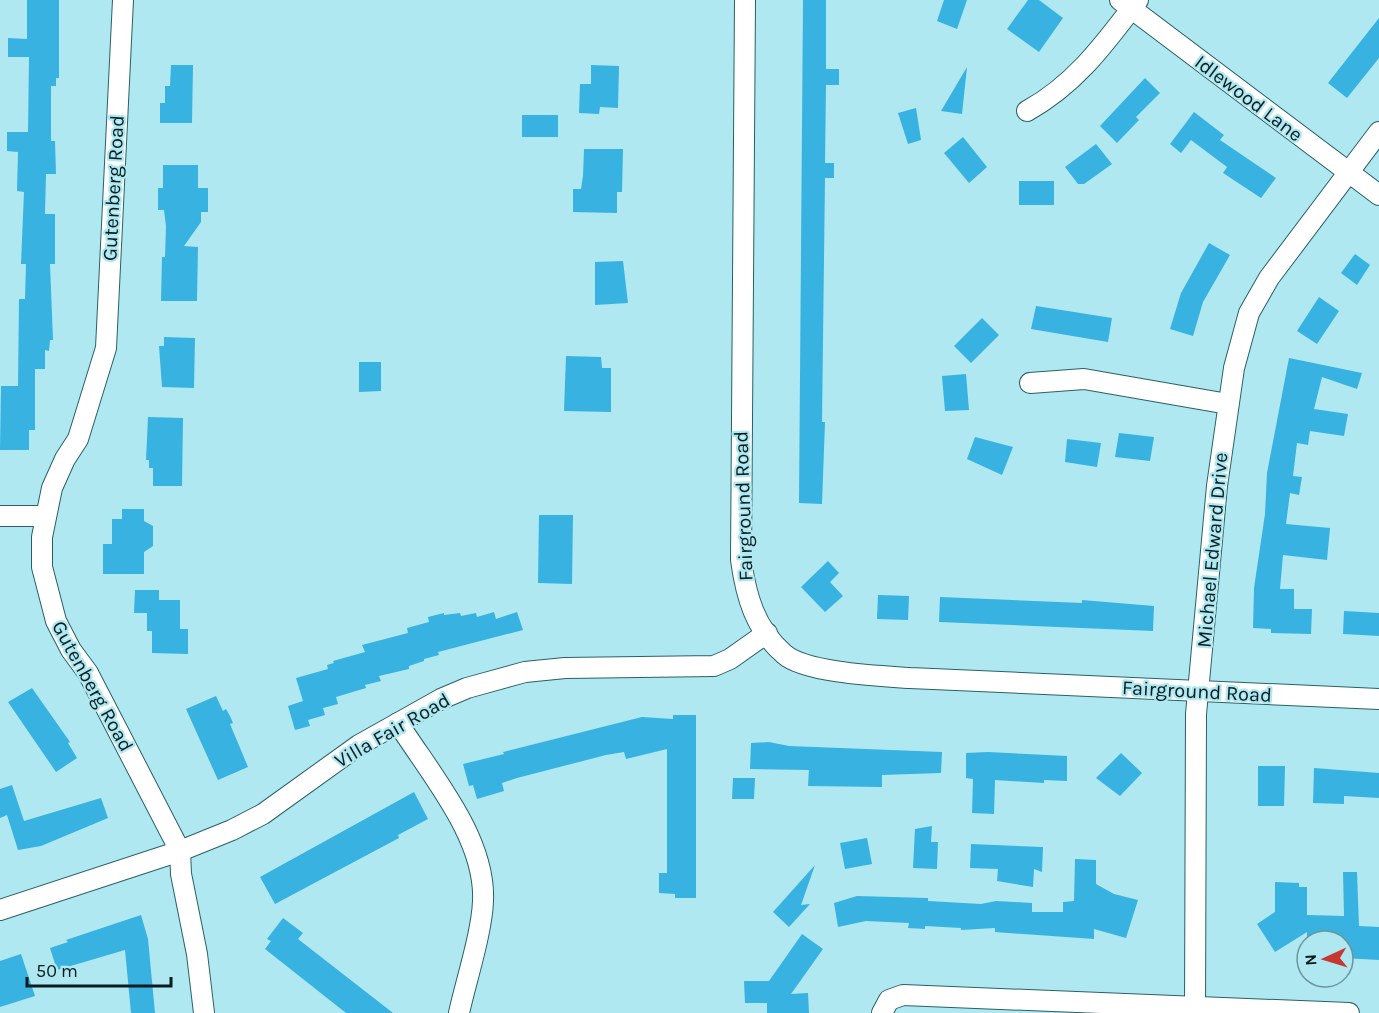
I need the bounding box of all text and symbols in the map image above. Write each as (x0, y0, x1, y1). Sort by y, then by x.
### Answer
street label: Idlewood Lane (1190, 50, 1307, 146)
street label: Gutenberg Road (98, 115, 129, 262)
street label: Fairground Road (729, 431, 758, 581)
street label: Michael Edward Drive (1192, 451, 1232, 649)
street label: Gutenberg Road (47, 617, 138, 756)
street label: Fairground Road (1121, 676, 1273, 707)
street label: Villa Fair Road (331, 688, 454, 773)
north arrow (1295, 929, 1355, 989)
scale bar (27, 950, 171, 988)
text: N (1301, 954, 1320, 966)
text: 50 m (36, 960, 78, 982)

